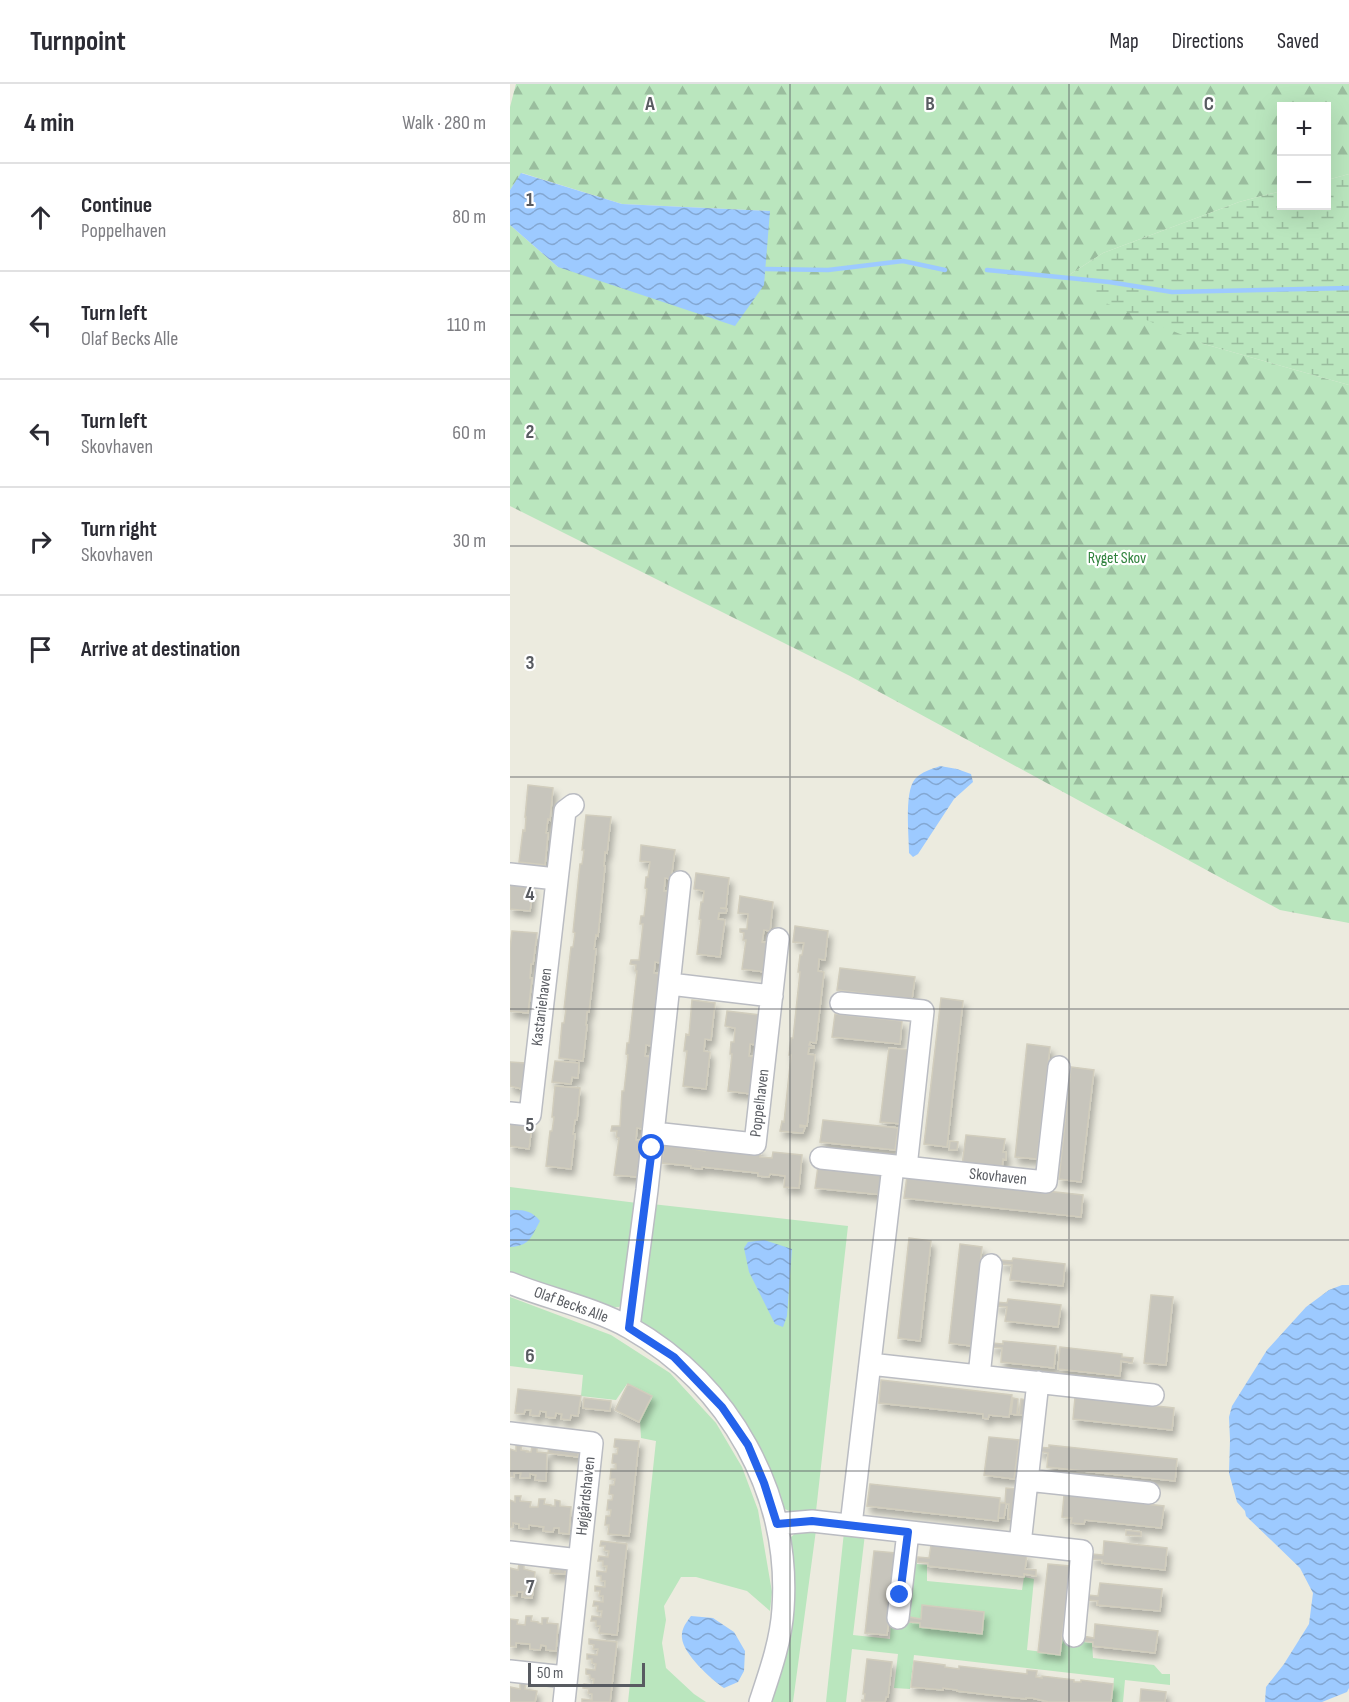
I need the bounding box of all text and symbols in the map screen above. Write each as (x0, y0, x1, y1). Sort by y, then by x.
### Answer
text: Turnpoint (30, 25, 126, 58)
text: Map (1109, 29, 1139, 54)
text: Directions (1172, 29, 1244, 54)
text: Saved (1277, 29, 1319, 54)
text: A (644, 92, 655, 116)
text: B (925, 92, 935, 116)
text: C (1204, 92, 1214, 116)
map controls (1277, 102, 1331, 210)
button: + (1277, 102, 1331, 156)
text: 4 min (24, 108, 74, 139)
text: Walk · 280 m (402, 111, 486, 135)
button: − (1277, 156, 1331, 210)
text: 1 (526, 188, 534, 212)
text: Continue (81, 192, 152, 219)
icon: ahead (24, 201, 57, 234)
text: 80 m (452, 205, 486, 229)
text: Poppelhaven (81, 219, 166, 243)
text: Turn left (81, 300, 147, 327)
icon: left (24, 309, 57, 342)
text: 110 m (447, 313, 486, 337)
text: Olaf Becks Alle (81, 327, 178, 351)
text: Turn left (81, 408, 147, 435)
icon: left (24, 417, 57, 450)
text: 2 (526, 420, 534, 444)
text: 60 m (452, 421, 486, 445)
text: Skovhaven (81, 435, 153, 459)
text: Turn right (81, 516, 157, 543)
icon: right (24, 525, 57, 558)
text: 30 m (453, 529, 486, 553)
text: Skovhaven (81, 543, 153, 567)
park label: Ryget Skov (1088, 549, 1146, 568)
icon: arrive (24, 633, 57, 666)
text: Arrive at destination (81, 636, 240, 663)
text: 3 (526, 651, 535, 675)
text: 4 (525, 882, 535, 906)
street label: Kastaniehaven (528, 967, 556, 1047)
street label: Poppelhaven (746, 1068, 774, 1138)
text: 5 (526, 1113, 535, 1137)
route start (638, 1134, 664, 1160)
street label: Skovhaven (968, 1165, 1028, 1189)
street label: Olaf Becks Alle (531, 1283, 611, 1327)
text: 6 (525, 1344, 535, 1368)
street label: Højgårdshaven (572, 1456, 600, 1536)
text: 7 (526, 1575, 535, 1599)
route end (886, 1581, 912, 1607)
scale bar (528, 1660, 645, 1688)
text: 50 m (537, 1664, 563, 1683)

